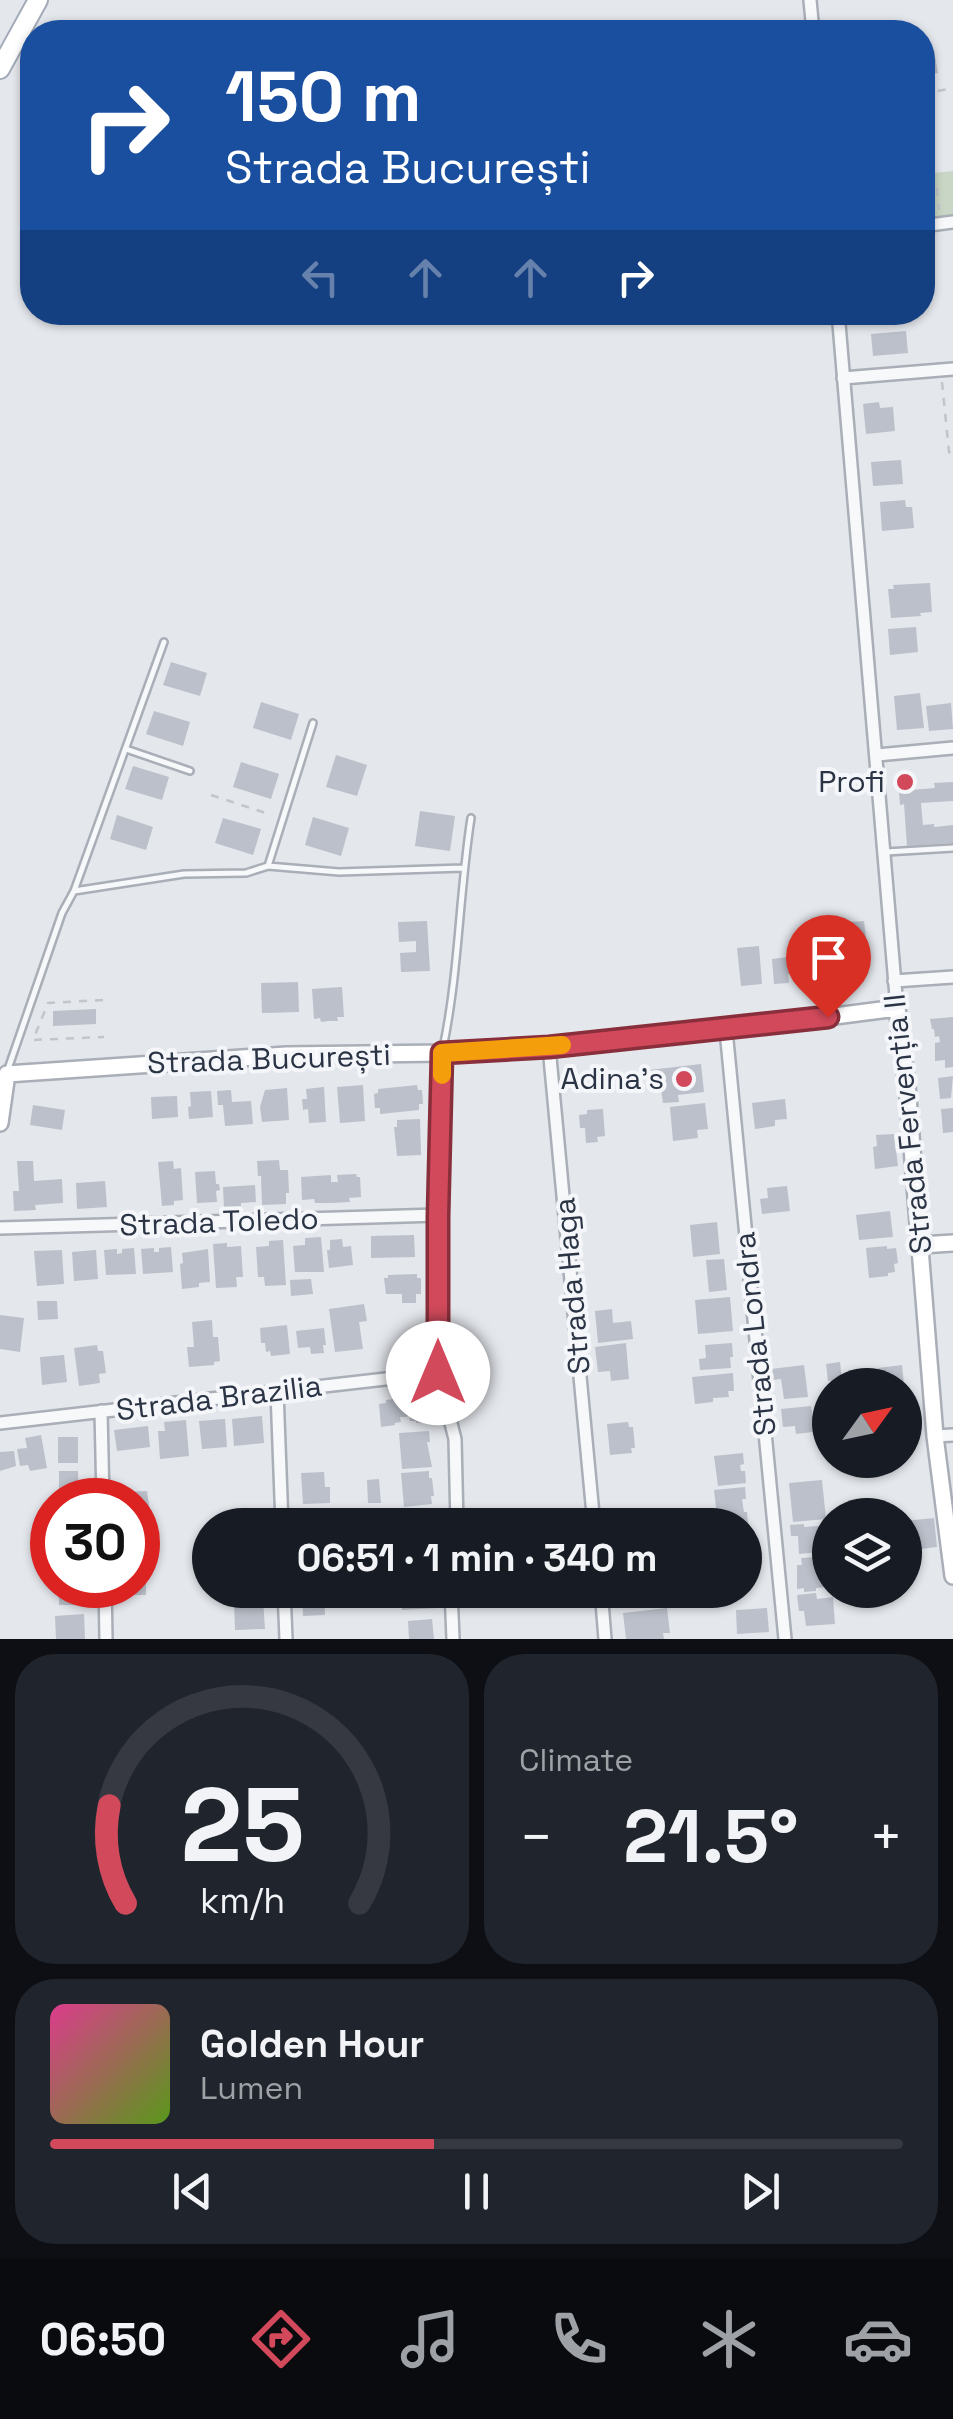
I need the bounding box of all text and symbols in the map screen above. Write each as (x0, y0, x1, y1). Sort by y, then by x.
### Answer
text: 150 m (225, 52, 422, 141)
icon: right (60, 60, 190, 190)
text: Strada București (225, 139, 591, 196)
icon: left (293, 250, 348, 305)
icon: ahead (398, 250, 453, 305)
icon: ahead (503, 250, 558, 305)
icon: right (608, 250, 663, 305)
place label: Profi (818, 762, 885, 801)
marker: Profi (894, 771, 916, 793)
pin (786, 915, 871, 1018)
icon: arrive (801, 930, 856, 985)
street label: Strada Fervenția II (874, 992, 941, 1256)
street label: Strada București (146, 1035, 391, 1082)
place label: Adina's (560, 1059, 664, 1098)
marker: Adina's (673, 1068, 695, 1090)
street label: Strada Haga (544, 1196, 599, 1376)
street label: Strada Toledo (119, 1199, 319, 1244)
street label: Strada Londra (724, 1230, 785, 1438)
position arrow (386, 1321, 490, 1425)
street label: Strada Brazilia (114, 1366, 324, 1429)
north arrow (812, 1368, 922, 1478)
map controls (812, 1368, 922, 1608)
speed limit sign: 30 (30, 1478, 160, 1608)
button: layers (812, 1498, 922, 1608)
text: 06:51 · 1 min · 340 m (297, 1534, 657, 1582)
text: Climate (519, 1740, 633, 1780)
text: 25 (180, 1759, 304, 1891)
text: 21.5° (623, 1788, 799, 1884)
text: − (519, 1802, 553, 1872)
text: + (869, 1802, 903, 1872)
text: km/h (199, 1878, 285, 1923)
text: Golden Hour (200, 2020, 424, 2068)
text: Lumen (200, 2068, 303, 2108)
icon: previous (165, 2164, 220, 2219)
icon: pause (449, 2164, 504, 2219)
icon: next (733, 2164, 788, 2219)
icon: directions (246, 2304, 316, 2374)
icon: music (395, 2304, 465, 2374)
icon: phone (544, 2304, 614, 2374)
icon: climate (694, 2304, 764, 2374)
icon: car (843, 2304, 913, 2374)
text: 06:50 (40, 2311, 166, 2368)

